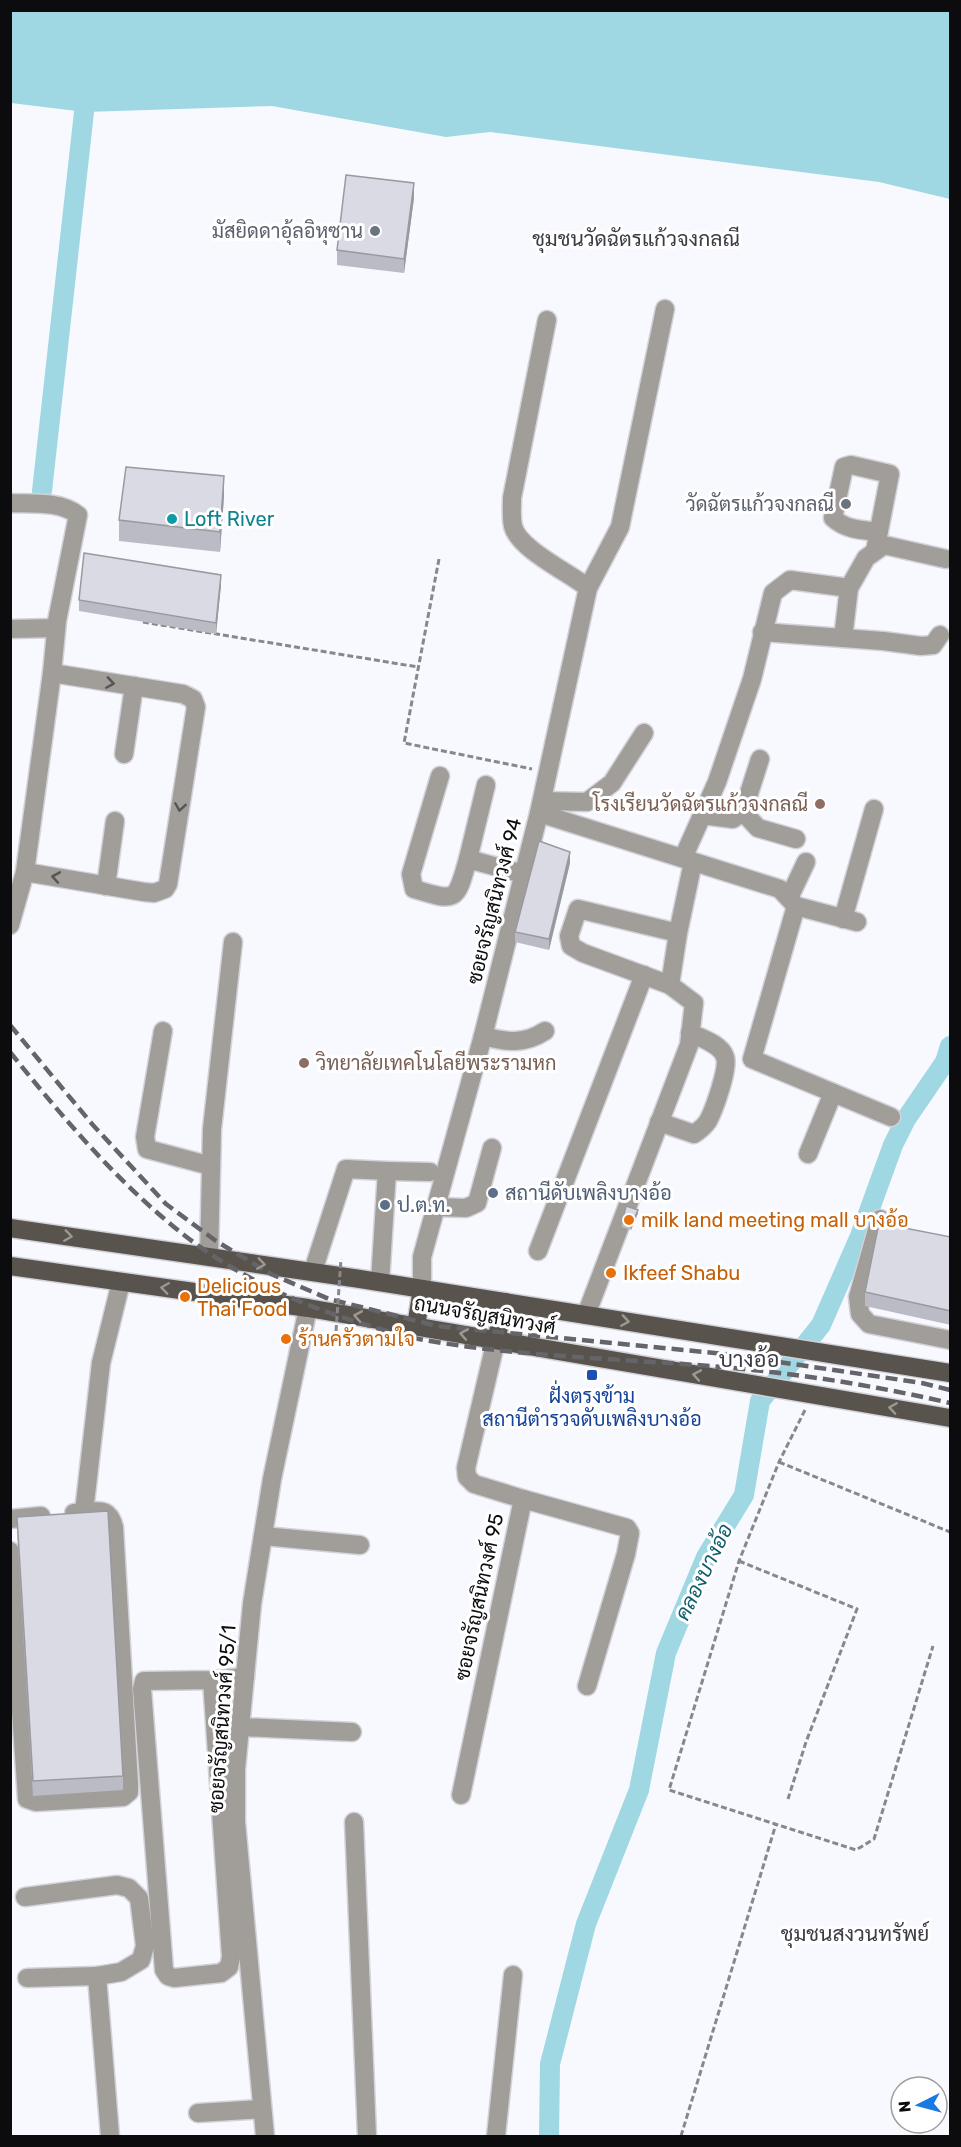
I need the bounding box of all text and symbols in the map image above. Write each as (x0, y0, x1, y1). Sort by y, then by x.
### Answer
place label: มัสยิดดาอุ้ลอิหุซาน (212, 219, 363, 245)
marker: มัสยิดดาอุ้ลอิหุซาน (368, 224, 382, 238)
district label: ชุมชนวัดฉัตรแก้วจงกลณี (532, 226, 740, 253)
place label: วัดฉัตรแก้วจงกลณี (685, 491, 834, 516)
marker: วัดฉัตรแก้วจงกลณี (839, 497, 853, 511)
place label: Loft River (184, 507, 275, 531)
marker: Loft River (165, 512, 179, 526)
one-way arrow (105, 676, 115, 688)
place label: โรงเรียนวัดฉัตรแก้วจงกลณี (592, 791, 808, 816)
marker: โรงเรียนวัดฉัตรแก้วจงกลณี (813, 797, 827, 811)
one-way arrow (174, 802, 187, 812)
street label: ซอยจรัญสนิทวงศ์ 94 (460, 815, 526, 987)
one-way arrow (51, 871, 61, 884)
place label: วิทยาลัยเทคโนโลยีพระรามหก (315, 1050, 557, 1075)
marker: วิทยาลัยเทคโนโลยีพระรามหก (297, 1056, 311, 1070)
place label: สถานีดับเพลิงบางอ้อ (505, 1180, 672, 1205)
marker: สถานีดับเพลิงบางอ้อ (486, 1186, 500, 1200)
place label: ป.ต.ท. (397, 1193, 451, 1217)
marker: ป.ต.ท. (378, 1198, 392, 1212)
place label: milk land meeting mall บางอ้อ (641, 1208, 909, 1232)
marker: milk land meeting mall บางอ้อ (622, 1213, 636, 1227)
one-way arrow (64, 1230, 73, 1242)
one-way arrow (257, 1257, 266, 1269)
place label: Ikfeef Shabu (623, 1261, 740, 1285)
marker: Ikfeef Shabu (604, 1266, 618, 1280)
place label: Delicious Thai Food (197, 1274, 287, 1321)
one-way arrow (161, 1282, 170, 1294)
street label: ถนนจรัญสนิทวงศ์ (412, 1289, 558, 1339)
marker: Delicious Thai Food (178, 1290, 192, 1304)
one-way arrow (354, 1311, 363, 1323)
one-way arrow (620, 1314, 629, 1326)
place label: ร้านครัวตามใจ (298, 1326, 415, 1351)
one-way arrow (459, 1329, 469, 1341)
marker: ร้านครัวตามใจ (279, 1332, 293, 1346)
district label: บางอ้อ (719, 1345, 779, 1373)
marker: ฝั่งตรงข้าม สถานีตำรวจดับเพลิงบางอ้อ (585, 1368, 599, 1382)
one-way arrow (693, 1369, 703, 1382)
place label: ฝั่งตรงข้าม สถานีตำรวจดับเพลิงบางอ้อ (482, 1380, 702, 1431)
one-way arrow (888, 1402, 898, 1415)
street label: ซอยจรัญสนิทวงศ์ 95 (448, 1511, 508, 1683)
water label: คลองบางอ้อ (669, 1519, 738, 1624)
street label: ซอยจรัญสนิทวงศ์ 95/1 (201, 1624, 241, 1814)
district label: ชุมชนสงวนทรัพย์ (781, 1920, 929, 1948)
north arrow (889, 2075, 949, 2135)
text: N (895, 2100, 915, 2113)

